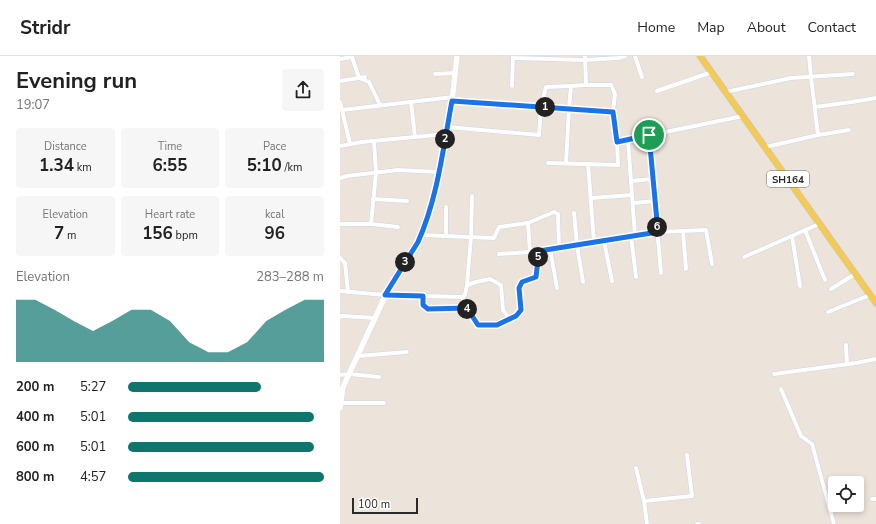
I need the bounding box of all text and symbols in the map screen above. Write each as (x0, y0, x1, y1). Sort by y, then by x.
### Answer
text: Stridr (20, 15, 70, 41)
text: Home (637, 18, 675, 37)
text: Map (697, 18, 725, 37)
text: About (747, 18, 786, 37)
text: Contact (808, 18, 856, 37)
text: Evening run (16, 66, 137, 96)
button: share (282, 69, 324, 111)
text: 19:07 (16, 96, 50, 114)
pin: 1 (535, 97, 555, 117)
text: 1 (542, 99, 548, 114)
pin (632, 118, 666, 152)
icon: arrive (638, 124, 660, 146)
pin: 2 (435, 129, 455, 149)
text: 2 (442, 131, 448, 146)
text: Distance (44, 139, 87, 154)
text: Time (158, 139, 182, 154)
text: Pace (263, 139, 286, 154)
text: 1.34 (39, 154, 74, 177)
text: 6:55 (153, 154, 187, 177)
text: 5:10 (247, 154, 282, 177)
text: km (74, 160, 92, 175)
text: /km (282, 160, 302, 175)
road number: SH164 (767, 171, 809, 187)
text: Elevation (43, 207, 88, 222)
text: Heart rate (145, 207, 195, 222)
text: kcal (265, 207, 284, 222)
pin: 6 (647, 217, 667, 237)
text: 6 (654, 219, 660, 234)
text: 7 (54, 222, 64, 245)
text: 156 (142, 222, 173, 245)
text: 96 (264, 222, 285, 245)
text: m (64, 228, 77, 243)
text: bpm (173, 228, 198, 243)
pin: 5 (528, 247, 548, 267)
text: 5 (535, 249, 541, 264)
pin: 3 (395, 252, 415, 272)
text: 3 (402, 254, 408, 269)
text: Elevation (16, 268, 70, 286)
text: 283–288 m (256, 268, 324, 286)
pin: 4 (457, 299, 477, 319)
text: 4 (464, 301, 470, 316)
text: 200 m (16, 378, 54, 396)
text: 5:27 (80, 378, 106, 396)
text: 400 m (16, 408, 54, 426)
text: 5:01 (80, 408, 106, 426)
text: 600 m (16, 438, 54, 456)
text: 5:01 (80, 438, 106, 456)
text: 800 m (16, 468, 54, 486)
text: 4:57 (80, 468, 106, 486)
map controls (828, 476, 864, 512)
button: locate (828, 476, 864, 512)
scale bar (352, 496, 418, 515)
text: 100 m (358, 497, 390, 512)

